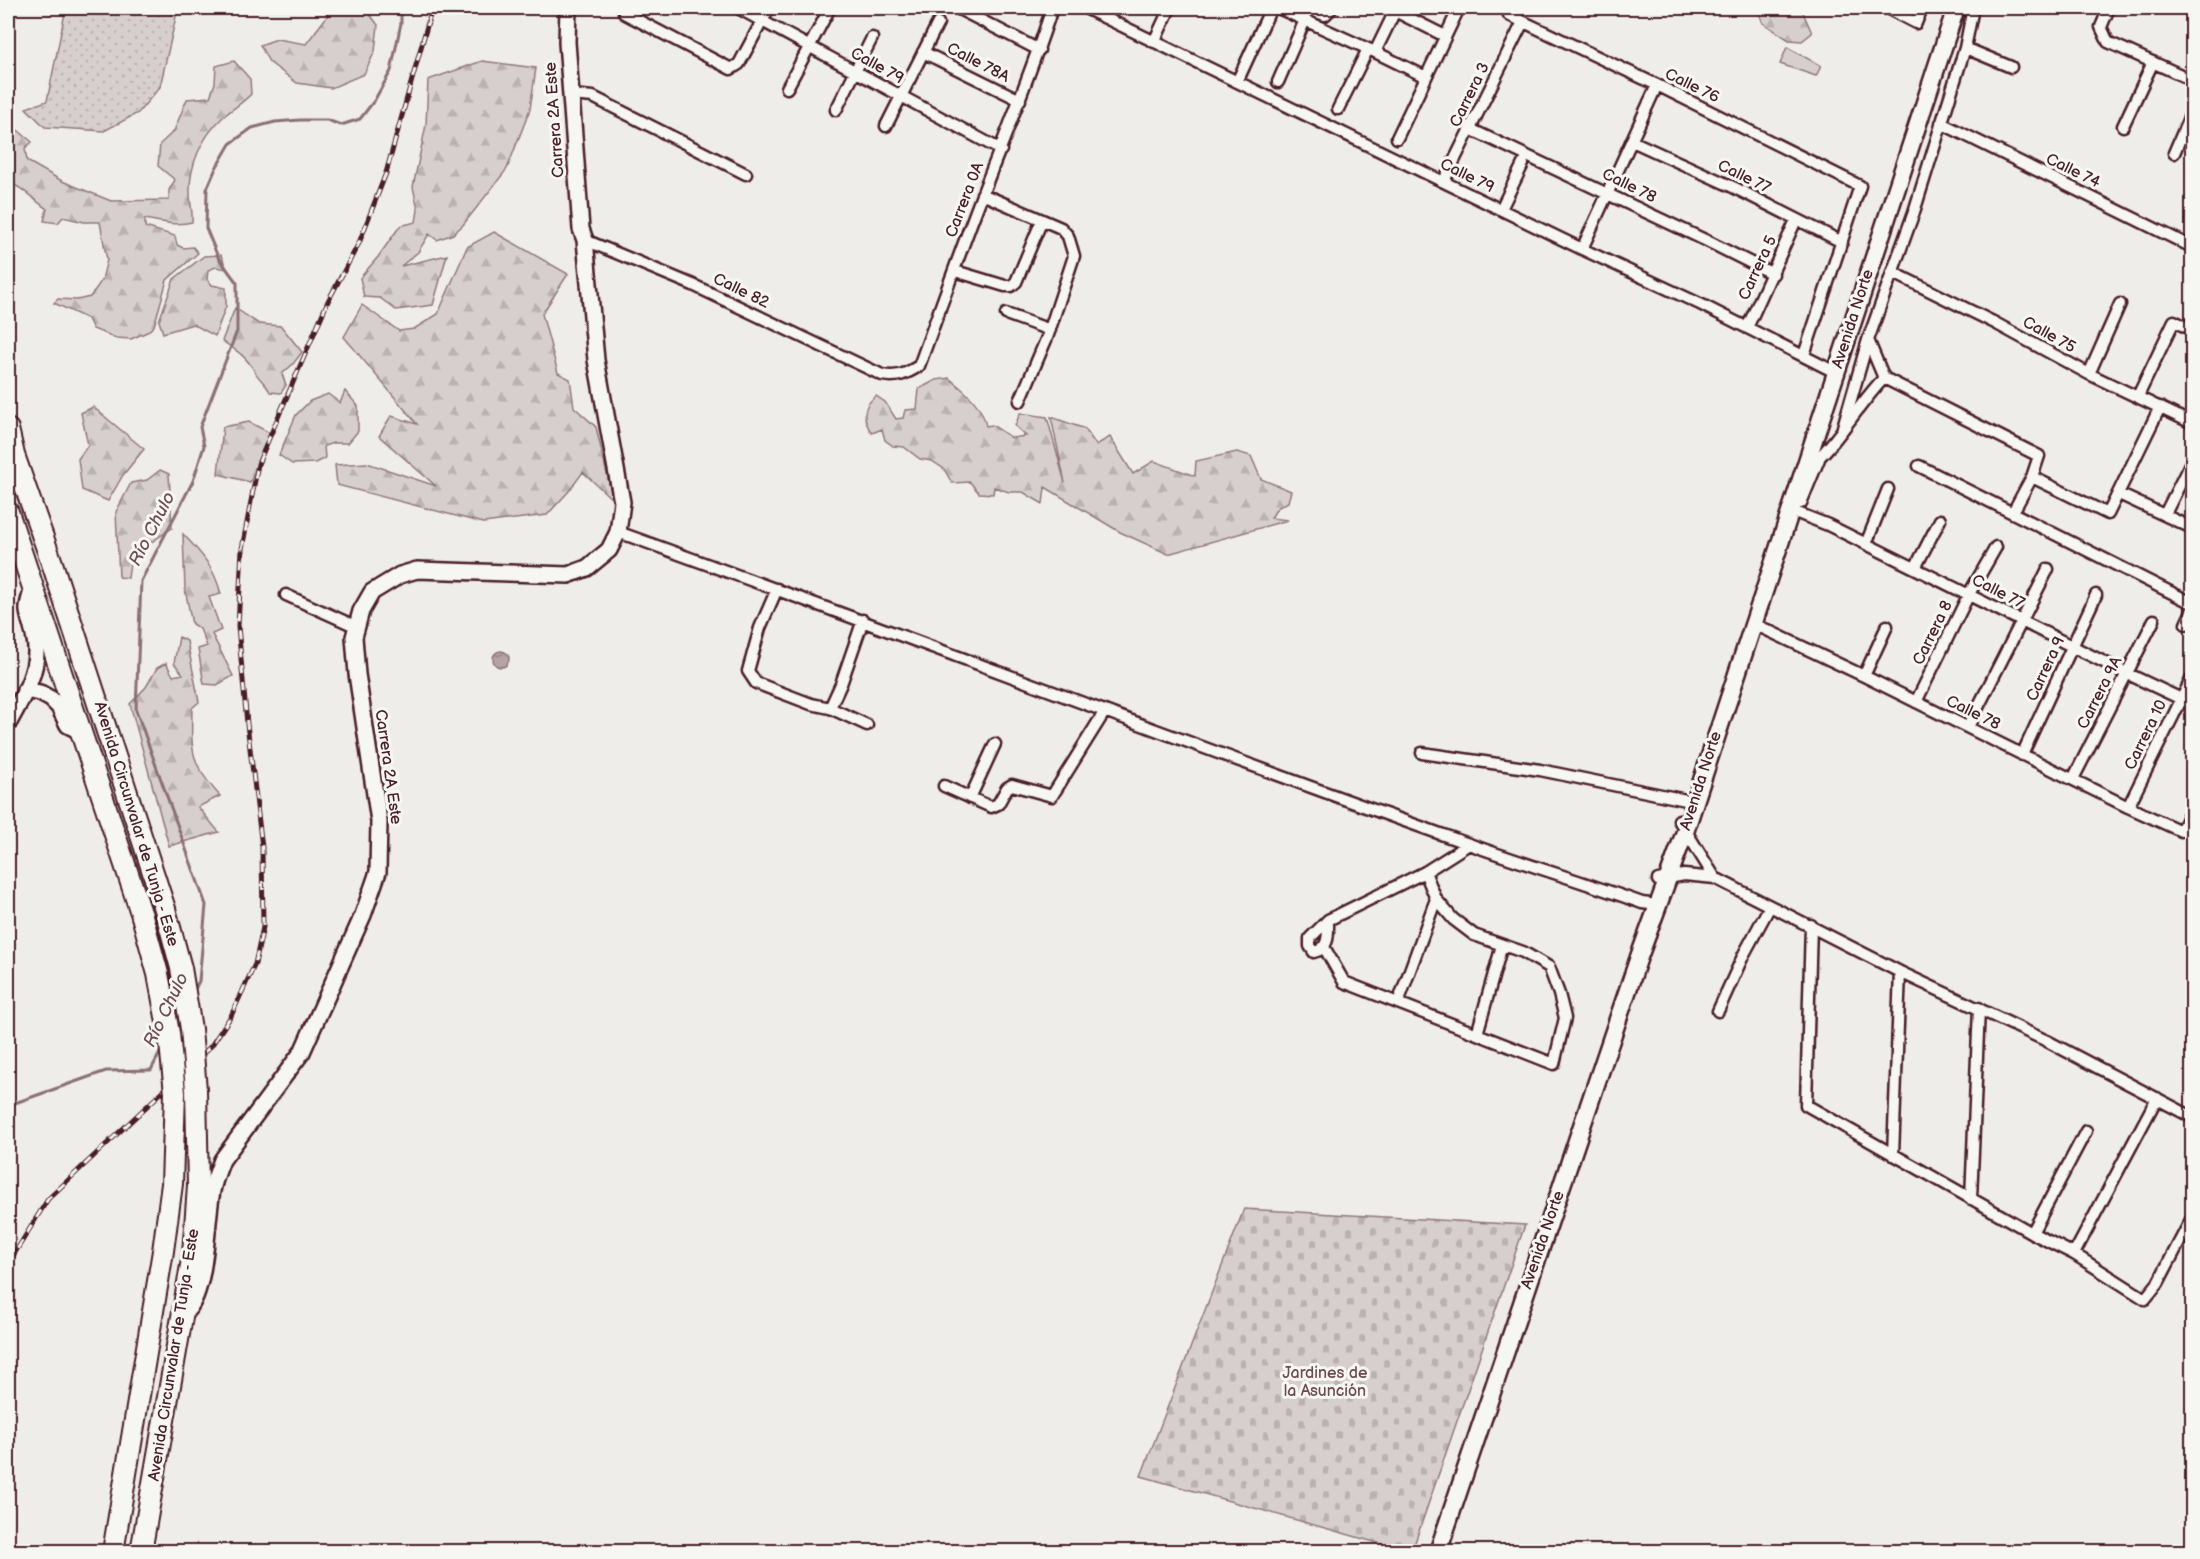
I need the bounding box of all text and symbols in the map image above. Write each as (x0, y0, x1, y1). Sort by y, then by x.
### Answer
street label: Calle 78A (943, 39, 1013, 87)
street label: Calle 79 (847, 44, 907, 88)
street label: Carrera 3 (1446, 59, 1494, 131)
street label: Carrera 2A Este (541, 61, 569, 178)
street label: Calle 76 (1662, 65, 1723, 107)
street label: Calle 74 (2043, 150, 2104, 192)
street label: Calle 79 (1437, 155, 1497, 197)
street label: Calle 77 (1714, 156, 1774, 198)
street label: Carrera 0A (942, 159, 988, 240)
street label: Calle 78 (1599, 165, 1659, 207)
street label: Carrera 5 (1735, 233, 1781, 303)
street label: Avenida Norte (1828, 267, 1878, 371)
street label: Calle 82 (710, 269, 773, 313)
street label: Calle 75 (2019, 313, 2079, 357)
water label: Río Chulo (125, 489, 179, 569)
street label: Calle 77 (1968, 571, 2028, 613)
street label: Carrera 8 (1909, 598, 1957, 668)
street label: Carrera 9 (2023, 634, 2069, 704)
street label: Carrera 9A (2074, 653, 2126, 733)
street label: Calle 78 (1943, 692, 2003, 734)
street label: Carrera 10 (2121, 697, 2171, 773)
street label: Avenida Circunvalar de Tunja - Este (90, 699, 183, 949)
street label: Carrera 2A Este (371, 708, 406, 826)
street label: Avenida Norte (1676, 729, 1726, 833)
water label: Río Chulo (139, 970, 193, 1050)
street label: Avenida Norte (1517, 1188, 1569, 1292)
street label: Avenida Circunvalar de Tunja - Este (145, 1227, 203, 1483)
park label: Jardines de la Asunción (1283, 1364, 1368, 1401)

